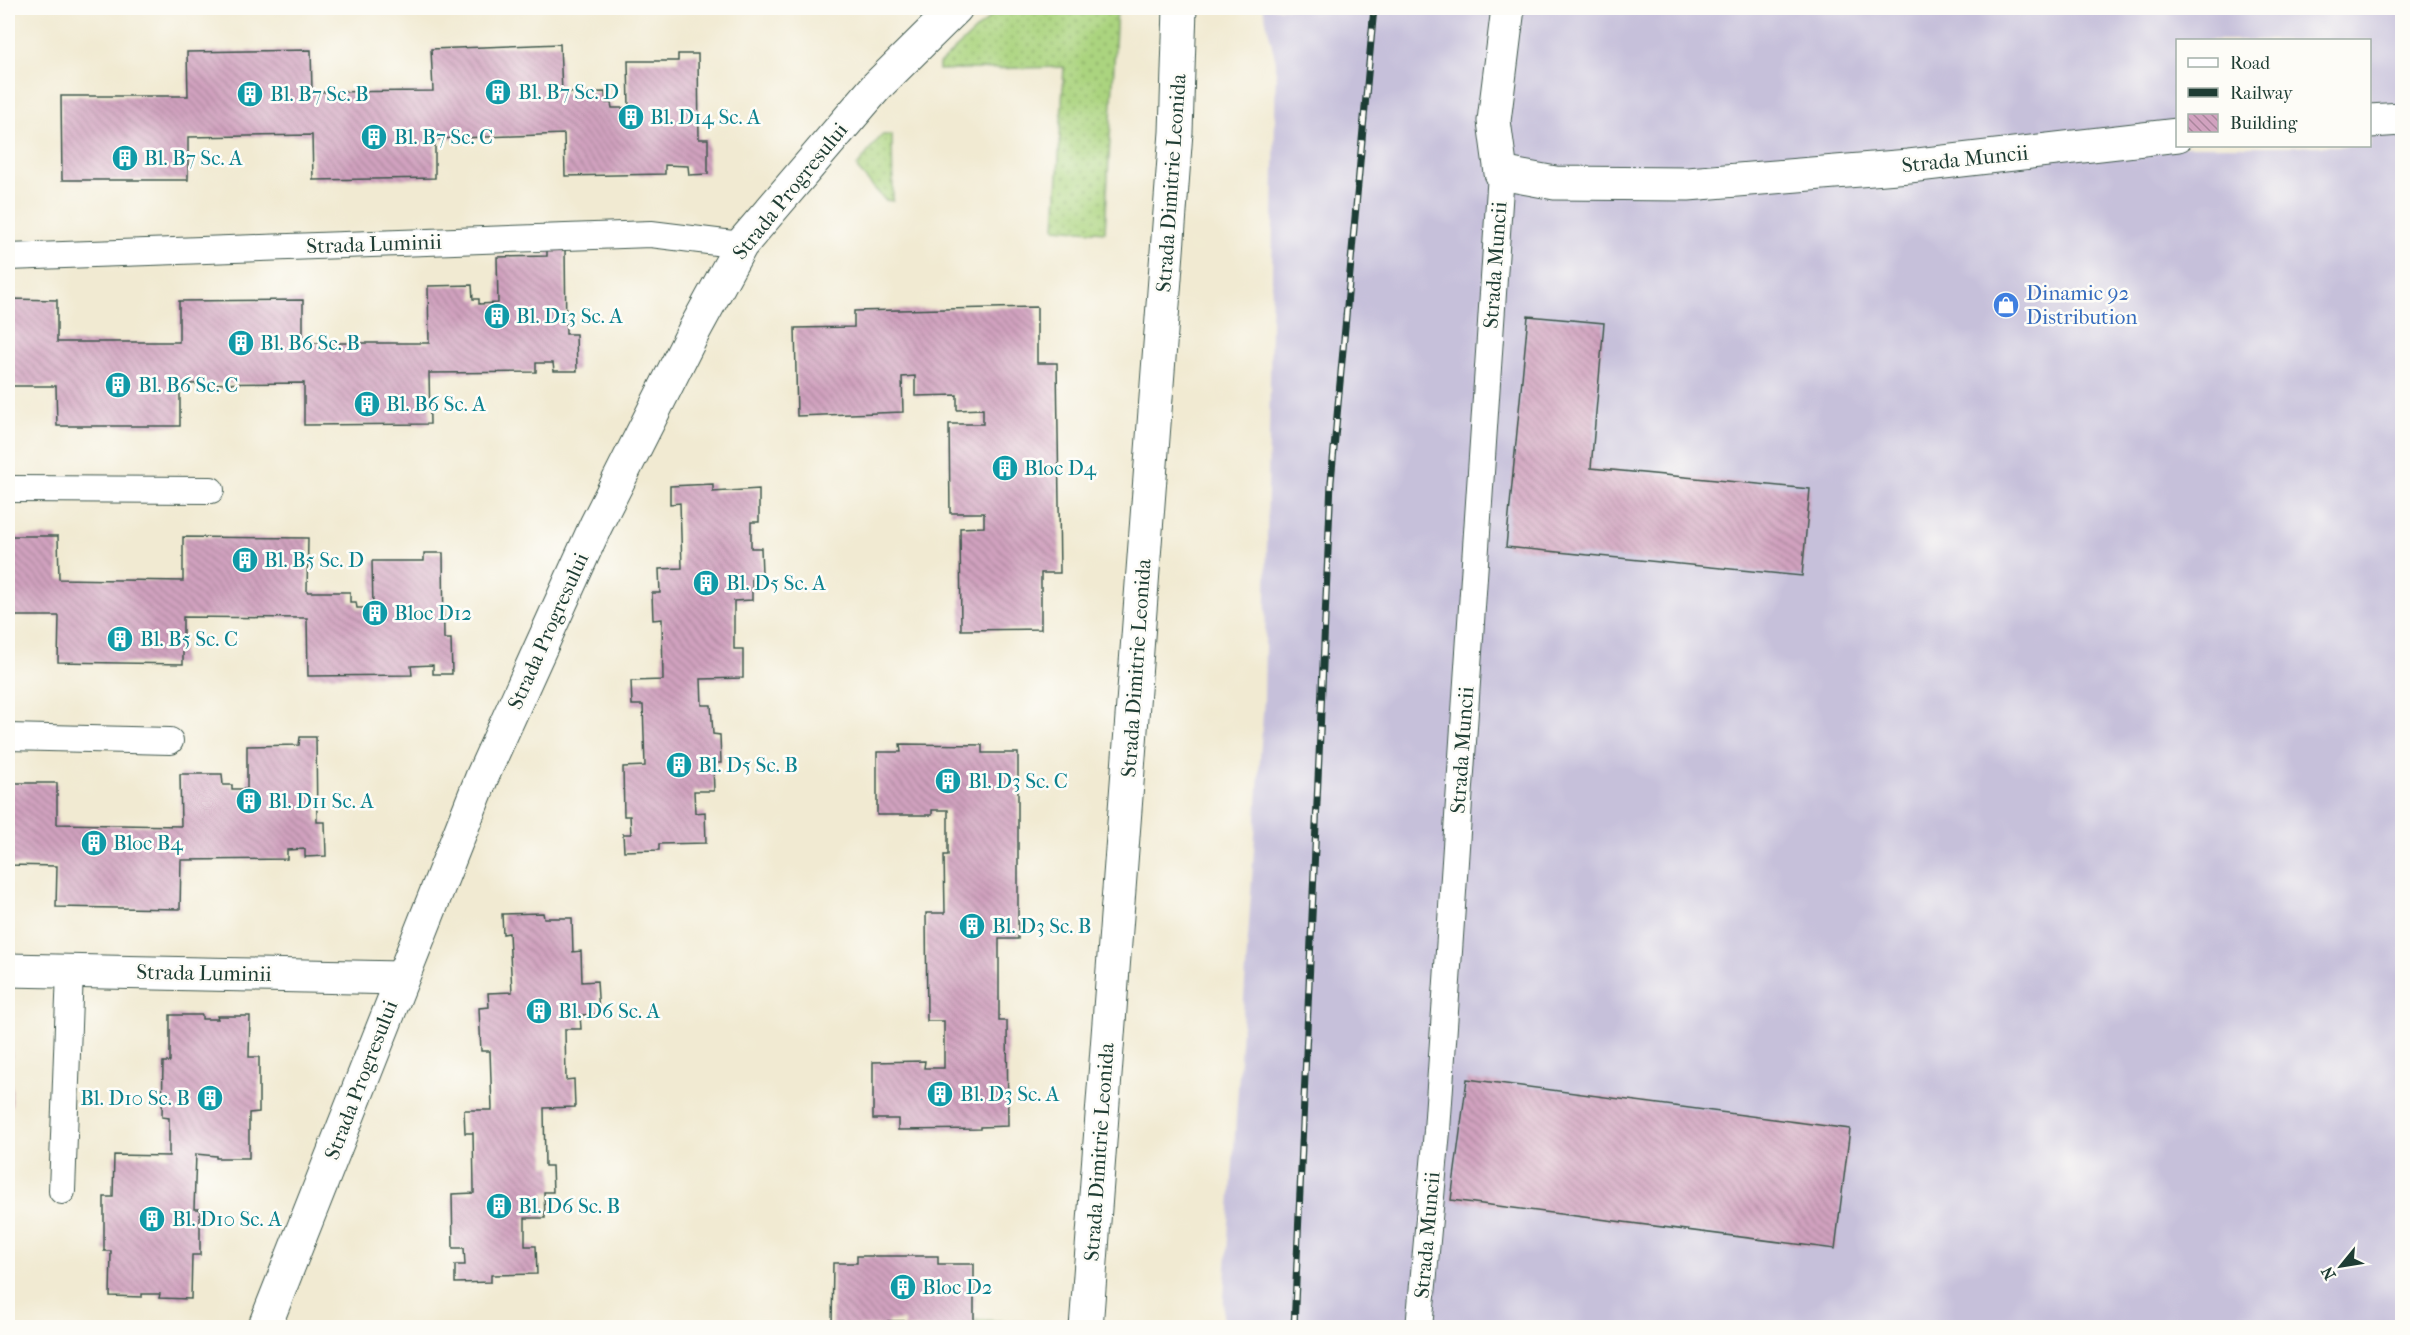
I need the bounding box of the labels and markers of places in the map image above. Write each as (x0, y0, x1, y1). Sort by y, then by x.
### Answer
building icon: Bl. B7 Sc. D (483, 77, 513, 107)
building icon: Bl. B7 Sc. B (235, 79, 265, 109)
place label: Bl. B7 Sc. D (518, 80, 619, 104)
place label: Bl. B7 Sc. B (270, 82, 369, 106)
building icon: Bl. D14 Sc. A (616, 102, 646, 132)
place label: Bl. D14 Sc. A (650, 105, 761, 129)
building icon: Bl. B7 Sc. C (359, 122, 389, 152)
place label: Bl. B7 Sc. C (394, 125, 493, 149)
building icon: Bl. B7 Sc. A (110, 143, 140, 173)
place label: Bl. B7 Sc. A (144, 146, 243, 170)
place label: Dinamic 92 Distribution (2026, 281, 2137, 329)
shop icon: Dinamic 92 Distribution (1991, 290, 2021, 320)
building icon: Bl. D13 Sc. A (482, 301, 512, 331)
place label: Bl. D13 Sc. A (516, 304, 623, 328)
building icon: Bl. B6 Sc. B (226, 328, 256, 358)
place label: Bl. B6 Sc. B (260, 331, 360, 355)
building icon: Bl. B6 Sc. C (103, 370, 133, 400)
place label: Bl. B6 Sc. C (138, 373, 238, 397)
building icon: Bl. B6 Sc. A (352, 389, 382, 419)
place label: Bl. B6 Sc. A (386, 392, 486, 416)
building icon: Bloc D4 (990, 453, 1020, 483)
place label: Bloc D4 (1024, 456, 1097, 480)
building icon: Bl. B5 Sc. D (230, 545, 260, 575)
place label: Bl. B5 Sc. D (264, 548, 364, 572)
building icon: Bl. D5 Sc. A (691, 568, 721, 598)
place label: Bl. D5 Sc. A (726, 571, 826, 595)
building icon: Bloc D12 (360, 598, 390, 628)
place label: Bloc D12 (394, 601, 472, 625)
building icon: Bl. B5 Sc. C (105, 624, 135, 654)
place label: Bl. B5 Sc. C (140, 627, 238, 651)
building icon: Bl. D5 Sc. B (664, 750, 694, 780)
place label: Bl. D5 Sc. B (698, 753, 798, 777)
building icon: Bl. D3 Sc. C (933, 766, 963, 796)
place label: Bl. D3 Sc. C (968, 769, 1068, 793)
building icon: Bl. D11 Sc. A (234, 786, 264, 816)
place label: Bl. D11 Sc. A (268, 789, 374, 813)
building icon: Bloc B4 (79, 828, 109, 858)
place label: Bloc B4 (113, 831, 183, 855)
building icon: Bl. D3 Sc. B (957, 911, 987, 941)
place label: Bl. D3 Sc. B (992, 914, 1091, 938)
building icon: Bl. D6 Sc. A (524, 996, 554, 1026)
place label: Bl. D6 Sc. A (558, 999, 661, 1023)
building icon: Bl. D3 Sc. A (925, 1079, 955, 1109)
place label: Bl. D3 Sc. A (960, 1082, 1060, 1106)
building icon: Bl. D10 Sc. B (195, 1083, 225, 1113)
place label: Bl. D10 Sc. B (80, 1086, 190, 1110)
building icon: Bl. D6 Sc. B (484, 1191, 514, 1221)
place label: Bl. D6 Sc. B (518, 1194, 620, 1218)
building icon: Bl. D10 Sc. A (137, 1204, 167, 1234)
place label: Bl. D10 Sc. A (172, 1207, 282, 1231)
building icon: Bloc D2 (888, 1272, 918, 1302)
place label: Bloc D2 (922, 1275, 993, 1299)

